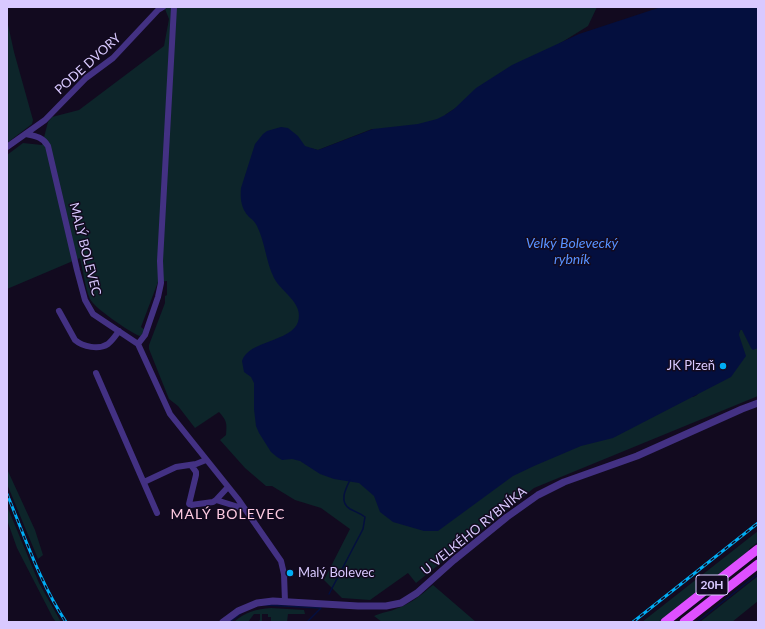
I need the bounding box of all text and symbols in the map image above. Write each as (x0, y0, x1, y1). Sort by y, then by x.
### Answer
street label: PODE DVORY (52, 30, 124, 98)
street label: MALÝ BOLEVEC (66, 201, 104, 297)
water label: Velký Bolevecký rybník (526, 235, 618, 268)
place label: JK Plzeň (667, 358, 715, 374)
marker: JK Plzeň (718, 361, 728, 371)
street label: U VELKÉHO RYBNÍKA (418, 484, 530, 578)
district label: MALÝ BOLEVEC (171, 506, 285, 522)
place label: Malý Bolevec (298, 565, 374, 581)
marker: Malý Bolevec (285, 568, 295, 578)
road number: 20H (696, 575, 728, 595)

